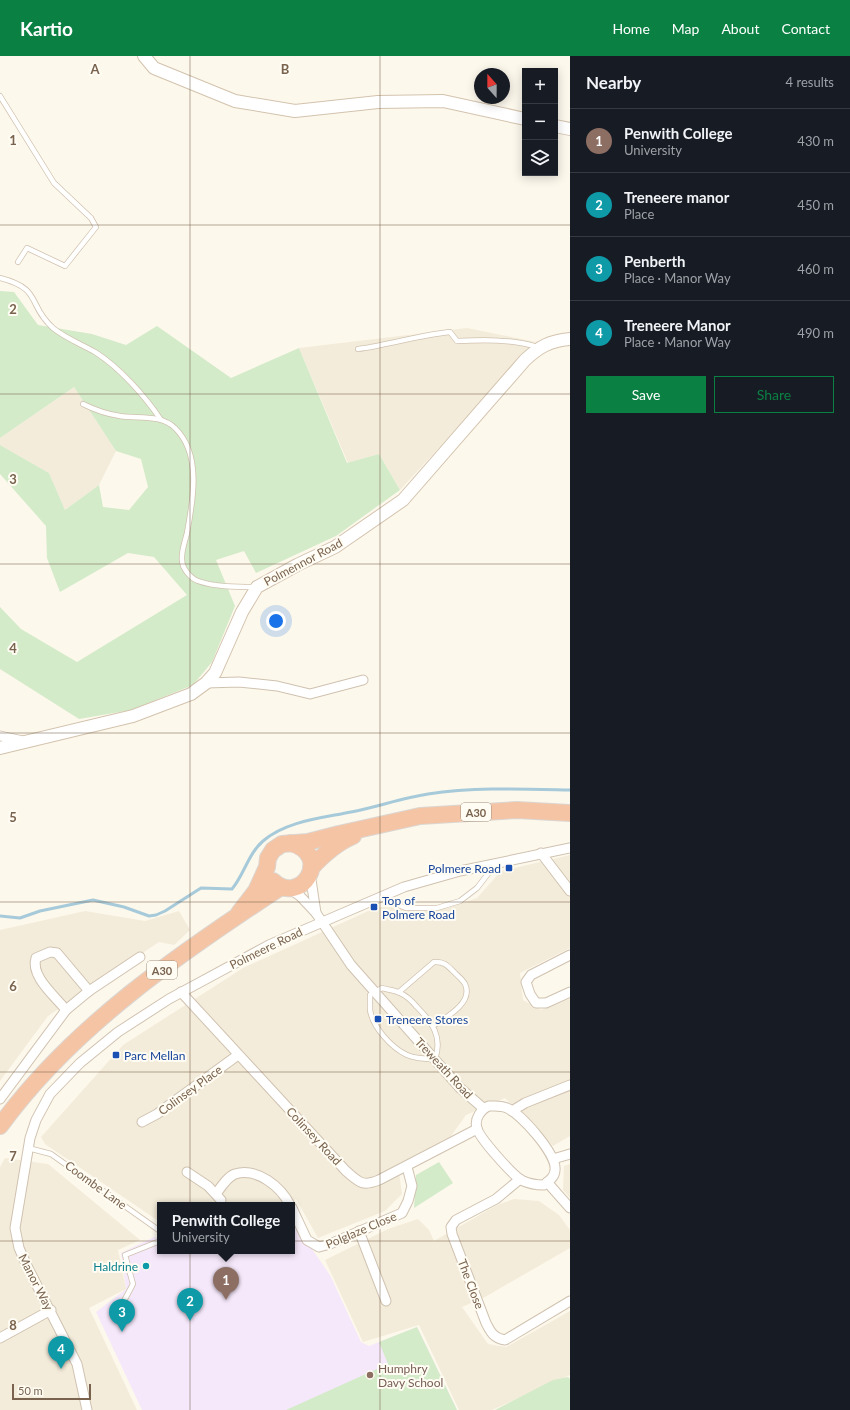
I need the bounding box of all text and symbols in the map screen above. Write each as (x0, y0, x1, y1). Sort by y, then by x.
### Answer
text: Kartio (20, 17, 73, 40)
text: Home (612, 20, 650, 37)
text: Map (672, 20, 699, 37)
text: About (721, 20, 759, 37)
text: Contact (781, 20, 830, 37)
text: A (89, 61, 100, 77)
text: B (281, 61, 290, 77)
north arrow (474, 68, 510, 104)
map controls (522, 68, 558, 176)
button: + (522, 68, 558, 104)
text: Nearby (586, 72, 641, 93)
text: 4 results (786, 74, 834, 90)
button: − (522, 104, 558, 140)
text: Penwith College (624, 124, 733, 142)
text: 1 (9, 132, 17, 148)
text: 1 (595, 133, 603, 149)
text: 430 m (797, 133, 834, 149)
button: layers (522, 140, 558, 176)
text: University (624, 142, 682, 158)
text: Treneere manor (624, 188, 729, 206)
text: 2 (595, 197, 603, 213)
text: 450 m (797, 197, 834, 213)
text: Place (624, 206, 654, 222)
text: Penberth (624, 252, 686, 270)
text: 3 (595, 261, 603, 277)
text: 460 m (797, 261, 834, 277)
text: Place · Manor Way (624, 270, 731, 286)
text: 2 (9, 301, 17, 317)
text: Treneere Manor (624, 316, 731, 334)
text: 4 (595, 325, 603, 341)
text: 490 m (797, 325, 834, 341)
text: Place · Manor Way (624, 334, 731, 350)
button: Save (586, 376, 706, 413)
button: Share (714, 376, 834, 413)
text: 3 (9, 471, 17, 487)
street label: Polmennor Road (261, 535, 345, 589)
your location (266, 611, 286, 631)
text: 4 (9, 640, 17, 656)
road number: A30 (461, 803, 491, 821)
text: 5 (9, 809, 17, 825)
place label: Polmere Road (428, 861, 501, 876)
marker: Polmere Road (504, 863, 514, 873)
place label: Top of Polmere Road (382, 893, 455, 922)
marker: Top of Polmere Road (369, 902, 379, 912)
street label: Polmeere Road (227, 924, 305, 972)
road number: A30 (147, 961, 177, 979)
text: 6 (9, 978, 17, 994)
place label: Treneere Stores (386, 1012, 468, 1027)
marker: Treneere Stores (373, 1014, 383, 1024)
street label: Treweath Road (412, 1034, 476, 1102)
place label: Parc Mellan (124, 1048, 186, 1063)
marker: Parc Mellan (111, 1050, 121, 1060)
street label: Colinsey Place (155, 1062, 225, 1118)
street label: Colinsey Road (283, 1104, 345, 1168)
text: 7 (9, 1148, 17, 1164)
street label: Coombe Lane (62, 1158, 130, 1212)
popup (157, 1202, 295, 1254)
street label: Polglaze Close (323, 1208, 399, 1252)
text: Penwith College (172, 1211, 280, 1229)
text: University (172, 1229, 230, 1245)
street label: Manor Way (15, 1251, 57, 1313)
street label: The Close (455, 1257, 487, 1311)
place label: Haldrine (93, 1259, 138, 1274)
marker: Haldrine (141, 1261, 151, 1271)
pin: 1 (213, 1267, 239, 1300)
pin: 2 (177, 1288, 203, 1321)
pin: 3 (109, 1299, 135, 1332)
text: 8 (9, 1317, 17, 1333)
pin: 4 (48, 1336, 74, 1369)
place label: Humphry Davy School (378, 1361, 443, 1390)
marker: Humphry Davy School (365, 1370, 375, 1380)
scale bar (12, 1382, 91, 1401)
text: 50 m (18, 1384, 43, 1397)

